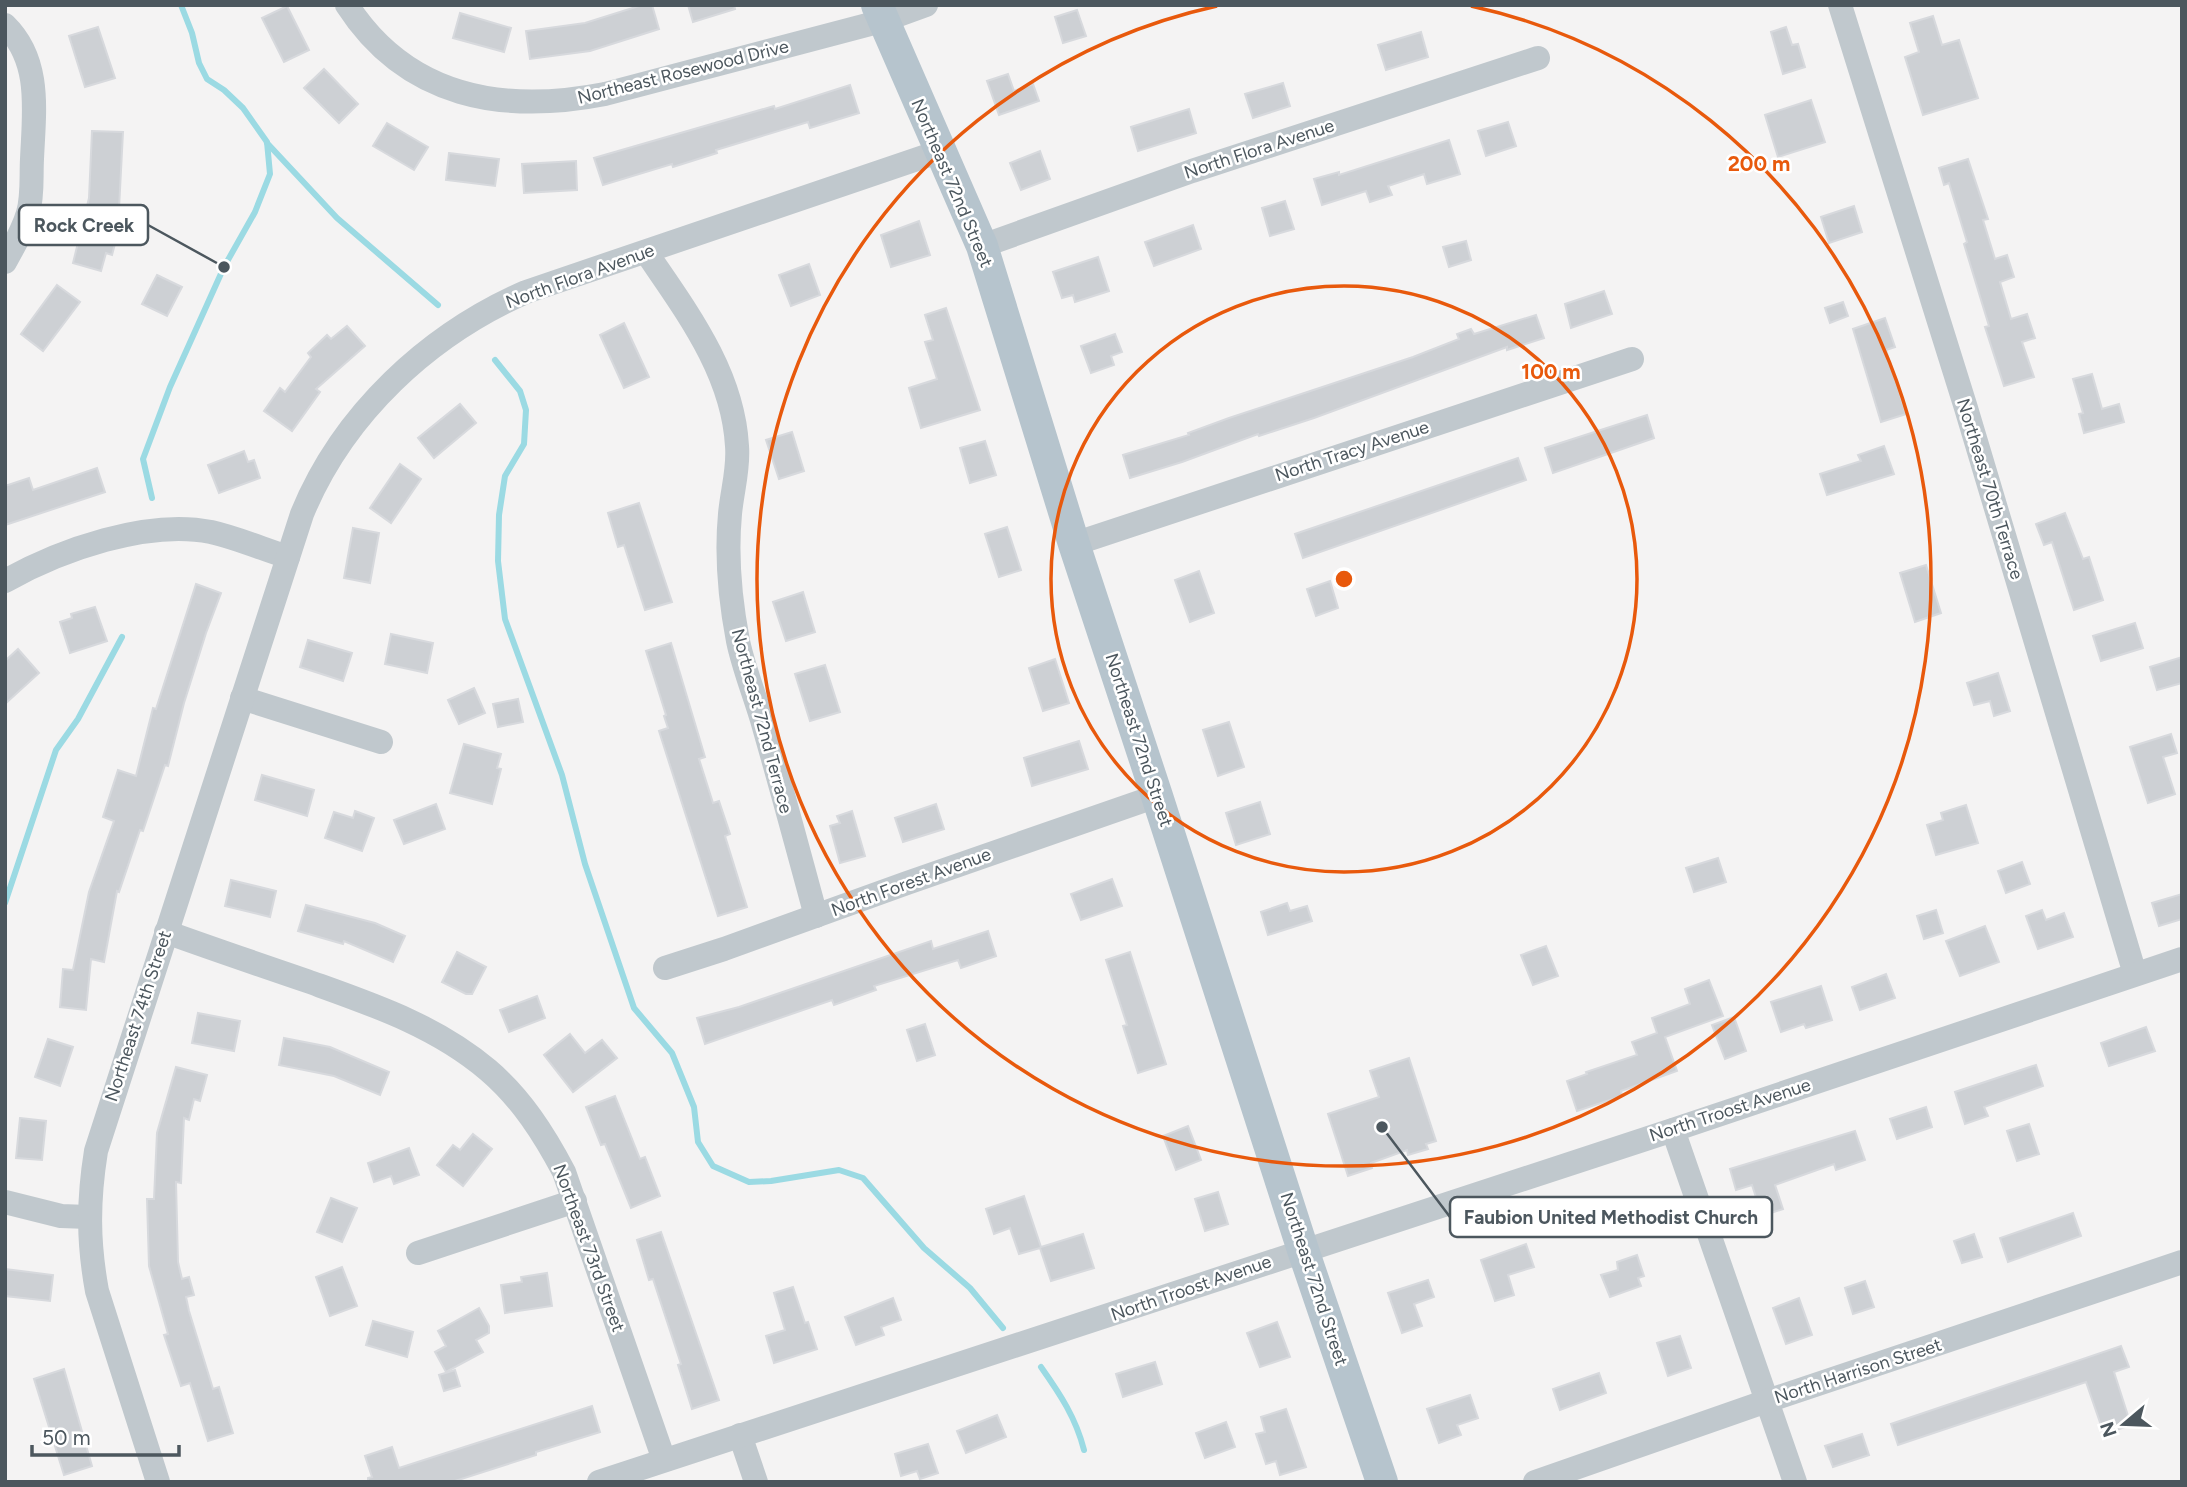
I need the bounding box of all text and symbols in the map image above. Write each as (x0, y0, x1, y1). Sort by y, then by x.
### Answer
street label: Northeast Rosewood Drive (575, 35, 791, 109)
street label: Northeast 72nd Street (906, 95, 998, 271)
street label: North Flora Avenue (1181, 114, 1337, 184)
text: 200 m (1728, 151, 1790, 176)
callout: Rock Creek (19, 205, 148, 245)
text: Rock Creek (34, 214, 135, 237)
street label: North Flora Avenue (503, 239, 657, 313)
text: 100 m (1521, 359, 1581, 384)
street label: Northeast 70th Terrace (1952, 396, 2028, 582)
street label: North Tracy Avenue (1272, 416, 1432, 486)
centre of rings (1332, 567, 1356, 591)
street label: Northeast 72nd Terrace (727, 626, 797, 816)
street label: Northeast 72nd Street (1101, 650, 1178, 830)
street label: North Forest Avenue (828, 843, 994, 921)
street label: Northeast 74th Street (100, 928, 176, 1104)
street label: North Troost Avenue (1647, 1073, 1814, 1146)
street label: Northeast 73rd Street (548, 1161, 630, 1335)
street label: Northeast 72nd Street (1276, 1189, 1353, 1369)
callout: Faubion United Methodist Church (1450, 1197, 1772, 1237)
text: Faubion United Methodist Church (1464, 1206, 1758, 1229)
street label: North Troost Avenue (1108, 1250, 1274, 1326)
street label: North Harrison Street (1772, 1334, 1945, 1408)
north arrow (2089, 1389, 2159, 1459)
scale bar (32, 1414, 178, 1458)
text: N (2095, 1419, 2122, 1440)
text: 50 m (42, 1425, 91, 1450)

